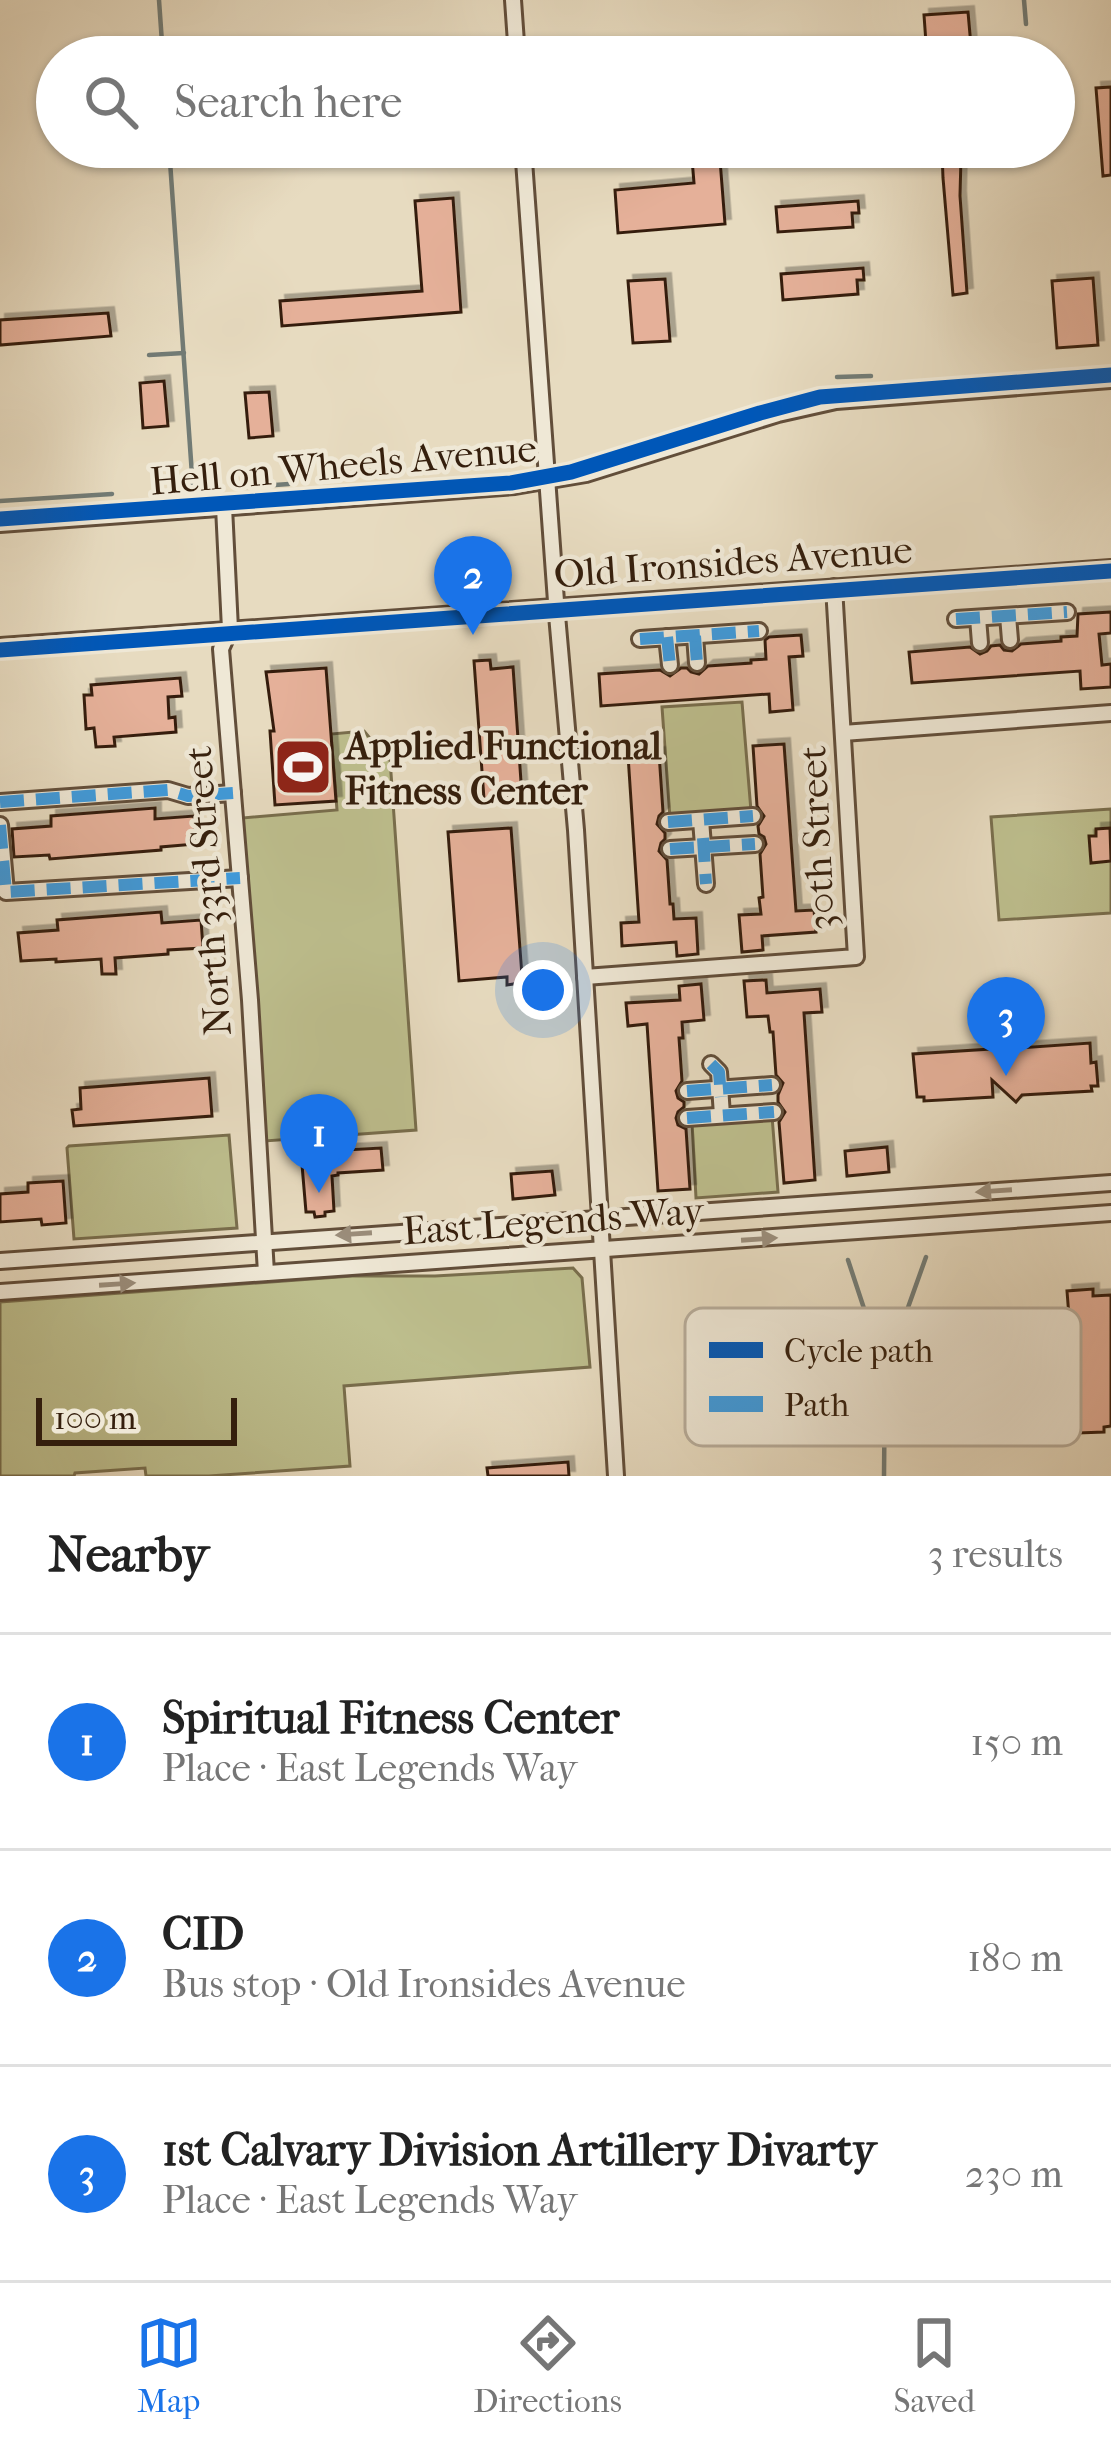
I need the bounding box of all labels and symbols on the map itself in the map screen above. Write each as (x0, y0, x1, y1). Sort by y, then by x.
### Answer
street label: Hell on Wheels Avenue (148, 425, 538, 505)
street label: Old Ironsides Avenue (552, 527, 914, 597)
pin: 2 (434, 536, 512, 635)
place label: Applied Functional Fitness Center (343, 723, 662, 814)
sports icon: Applied Functional Fitness Center (272, 736, 334, 798)
street label: 30th Street (789, 744, 845, 931)
street label: North 33rd Street (175, 745, 241, 1037)
your location (513, 960, 573, 1020)
pin: 3 (967, 977, 1045, 1076)
pin: 1 (280, 1094, 358, 1193)
one-way arrow (975, 1182, 1012, 1201)
street label: East Legends Way (401, 1187, 706, 1254)
one-way arrow (335, 1225, 372, 1244)
one-way arrow (741, 1229, 778, 1248)
one-way arrow (99, 1274, 136, 1293)
legend (685, 1308, 1081, 1446)
text: Cycle path (784, 1332, 934, 1371)
text: Path (784, 1386, 850, 1425)
scale bar (36, 1392, 237, 1445)

